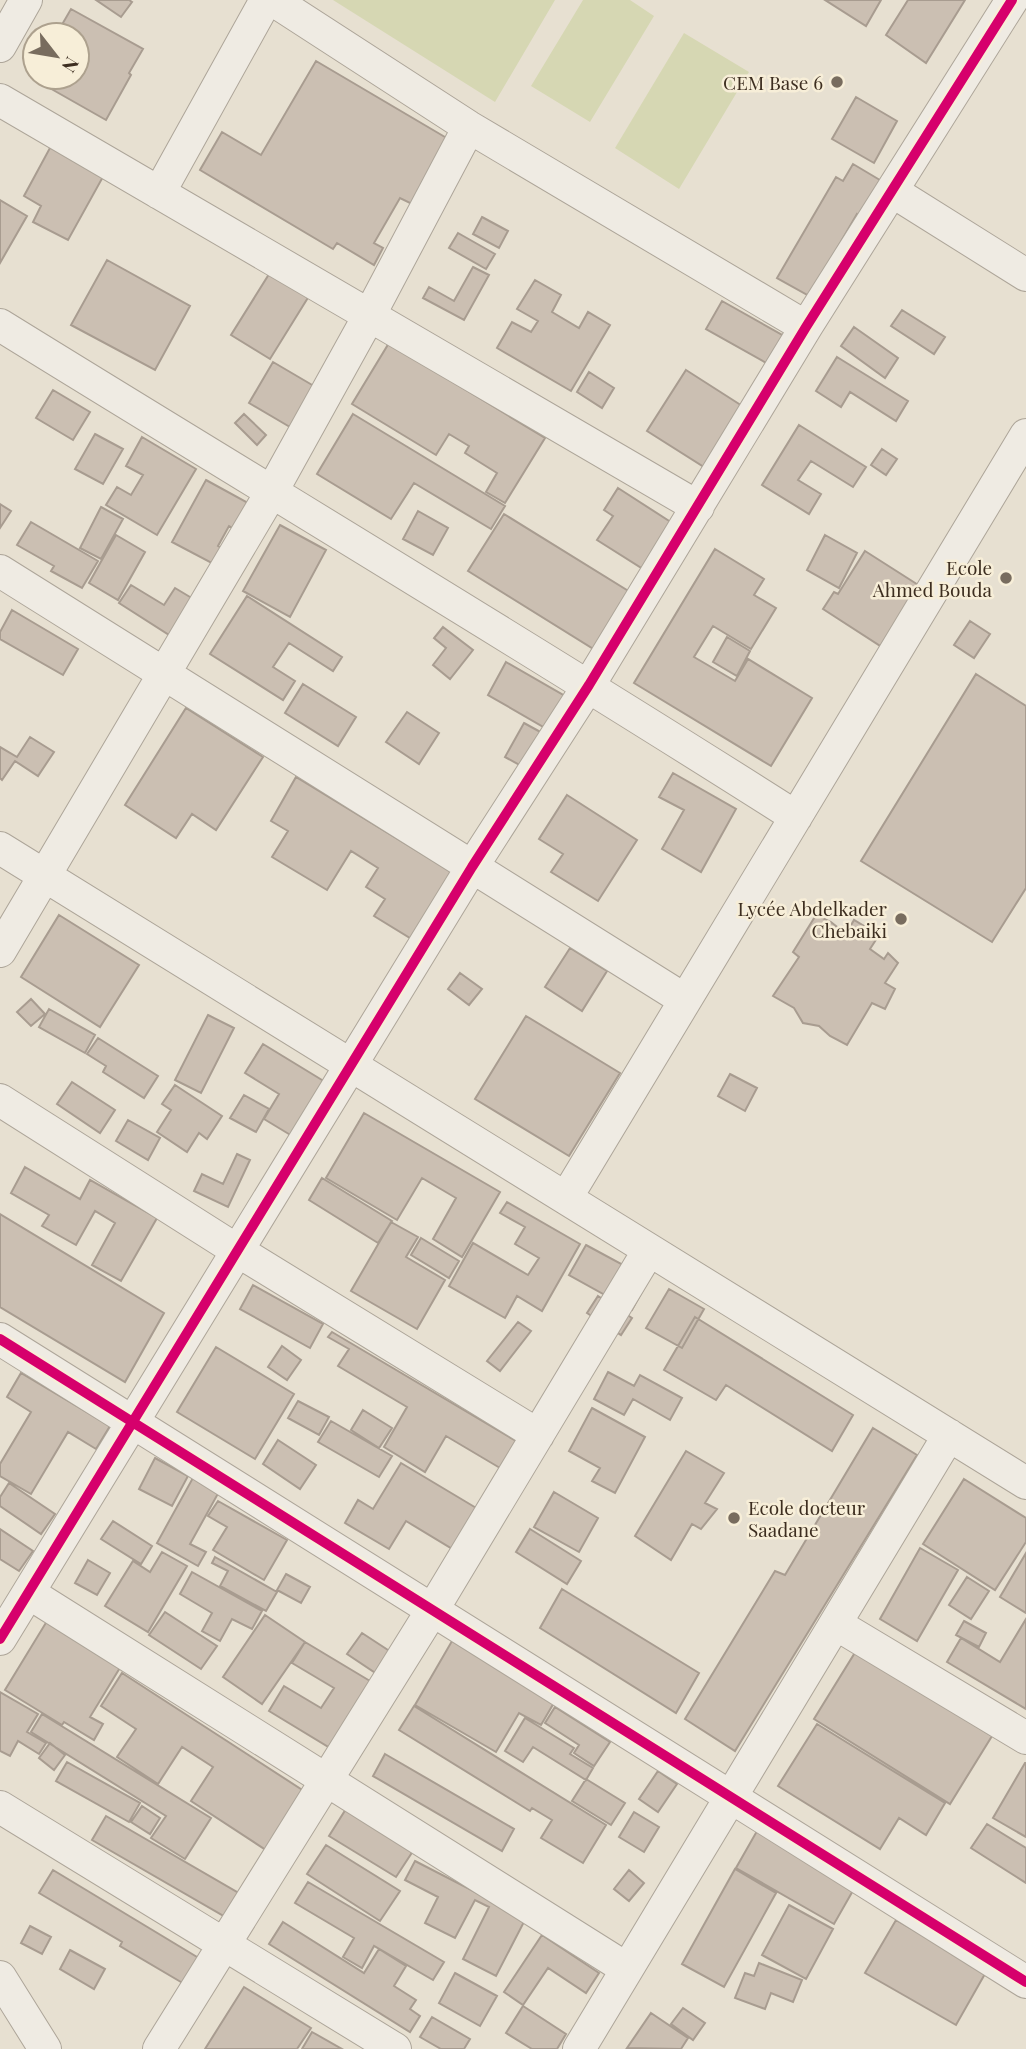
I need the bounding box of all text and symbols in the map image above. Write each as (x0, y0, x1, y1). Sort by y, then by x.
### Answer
north arrow (21, 21, 91, 91)
text: N (57, 53, 86, 78)
place label: CEM Base 6 (723, 69, 823, 95)
marker: CEM Base 6 (829, 74, 845, 90)
place label: Ecole Ahmed Bouda (872, 554, 993, 602)
marker: Ecole Ahmed Bouda (998, 570, 1014, 586)
place label: Lycée Abdelkader Chebaiki (737, 895, 888, 943)
marker: Lycée Abdelkader Chebaiki (893, 911, 909, 927)
place label: Ecole docteur Saadane (748, 1494, 866, 1542)
marker: Ecole docteur Saadane (726, 1510, 742, 1526)

